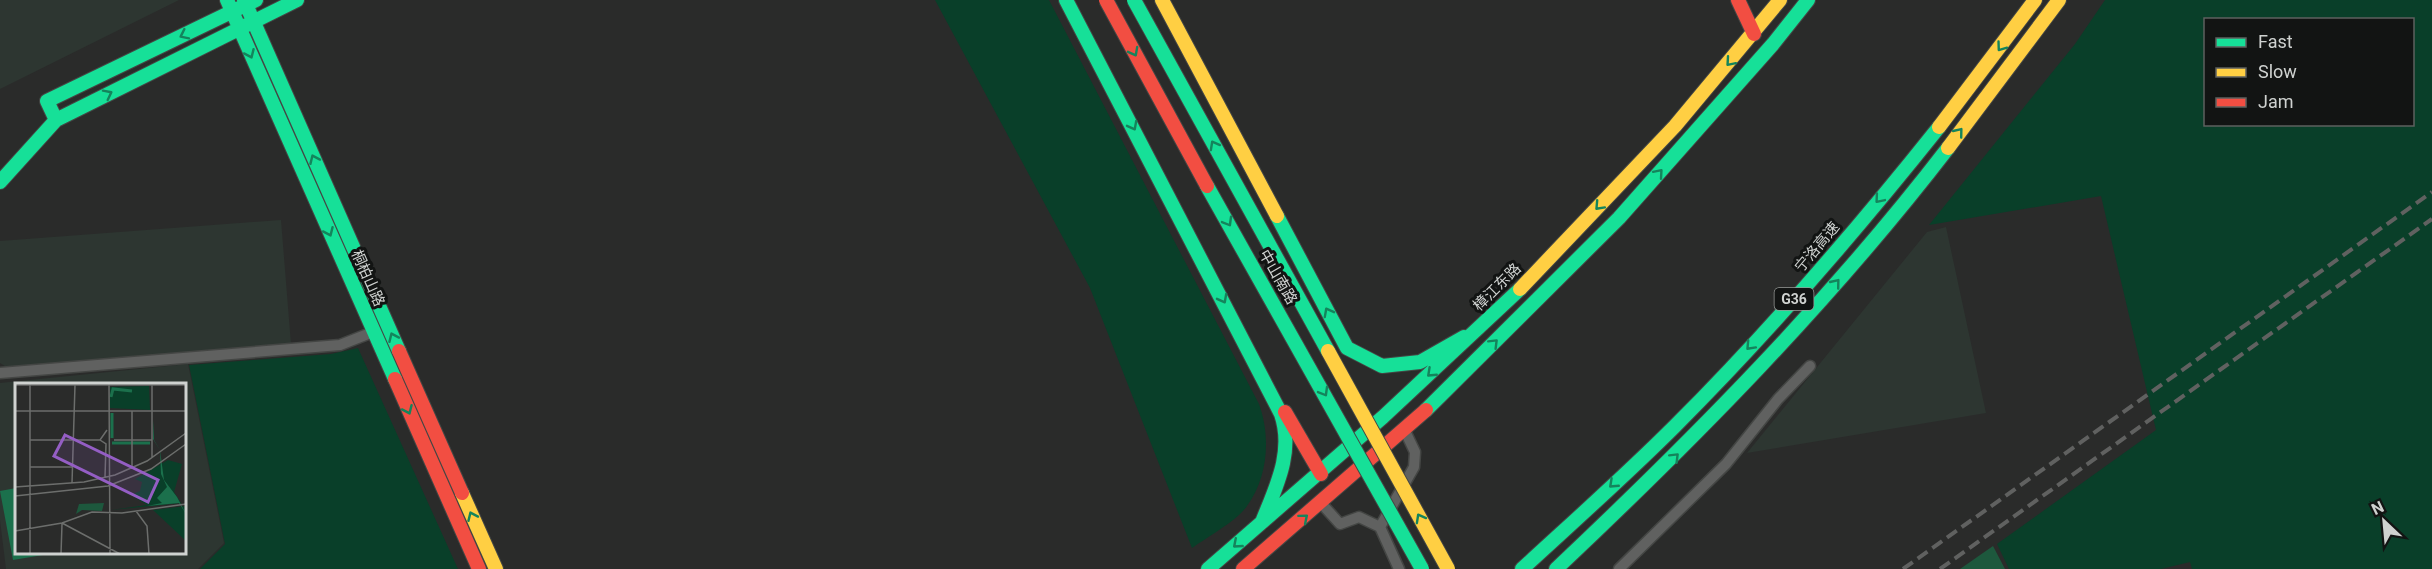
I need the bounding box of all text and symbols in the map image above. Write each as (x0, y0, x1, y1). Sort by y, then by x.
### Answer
legend (2204, 18, 2414, 126)
one-way arrow (180, 27, 191, 39)
text: Fast (2258, 31, 2293, 52)
one-way arrow (1997, 41, 2008, 52)
one-way arrow (1127, 45, 1138, 56)
one-way arrow (243, 47, 255, 58)
one-way arrow (1726, 55, 1737, 66)
text: Slow (2258, 61, 2297, 82)
one-way arrow (102, 89, 113, 101)
text: Jam (2258, 91, 2294, 112)
one-way arrow (1125, 120, 1137, 131)
one-way arrow (1952, 128, 1963, 139)
one-way arrow (1210, 141, 1221, 151)
one-way arrow (309, 154, 321, 165)
one-way arrow (1652, 170, 1663, 180)
one-way arrow (1875, 192, 1886, 203)
one-way arrow (1595, 200, 1606, 210)
one-way arrow (1221, 216, 1232, 227)
street label: 宁洛高速 (1791, 218, 1843, 276)
one-way arrow (322, 226, 334, 237)
street label: 桐柏山路 (348, 247, 388, 309)
street label: 中山南路 (1255, 247, 1301, 307)
street label: 樟江东路 (1469, 259, 1525, 315)
one-way arrow (1829, 279, 1840, 290)
road number: G36 (1774, 288, 1814, 310)
one-way arrow (1216, 292, 1227, 303)
one-way arrow (1324, 308, 1335, 318)
one-way arrow (388, 333, 400, 344)
one-way arrow (1746, 339, 1757, 349)
one-way arrow (1486, 340, 1497, 351)
one-way arrow (1427, 366, 1437, 377)
inset map (15, 383, 186, 554)
one-way arrow (1317, 386, 1328, 396)
one-way arrow (401, 404, 413, 415)
one-way arrow (1668, 453, 1679, 464)
one-way arrow (1609, 477, 1620, 488)
north arrow (2354, 491, 2414, 551)
text: N (2368, 497, 2387, 519)
one-way arrow (467, 511, 479, 522)
one-way arrow (1297, 514, 1308, 525)
one-way arrow (1416, 514, 1427, 524)
one-way arrow (1233, 536, 1244, 547)

